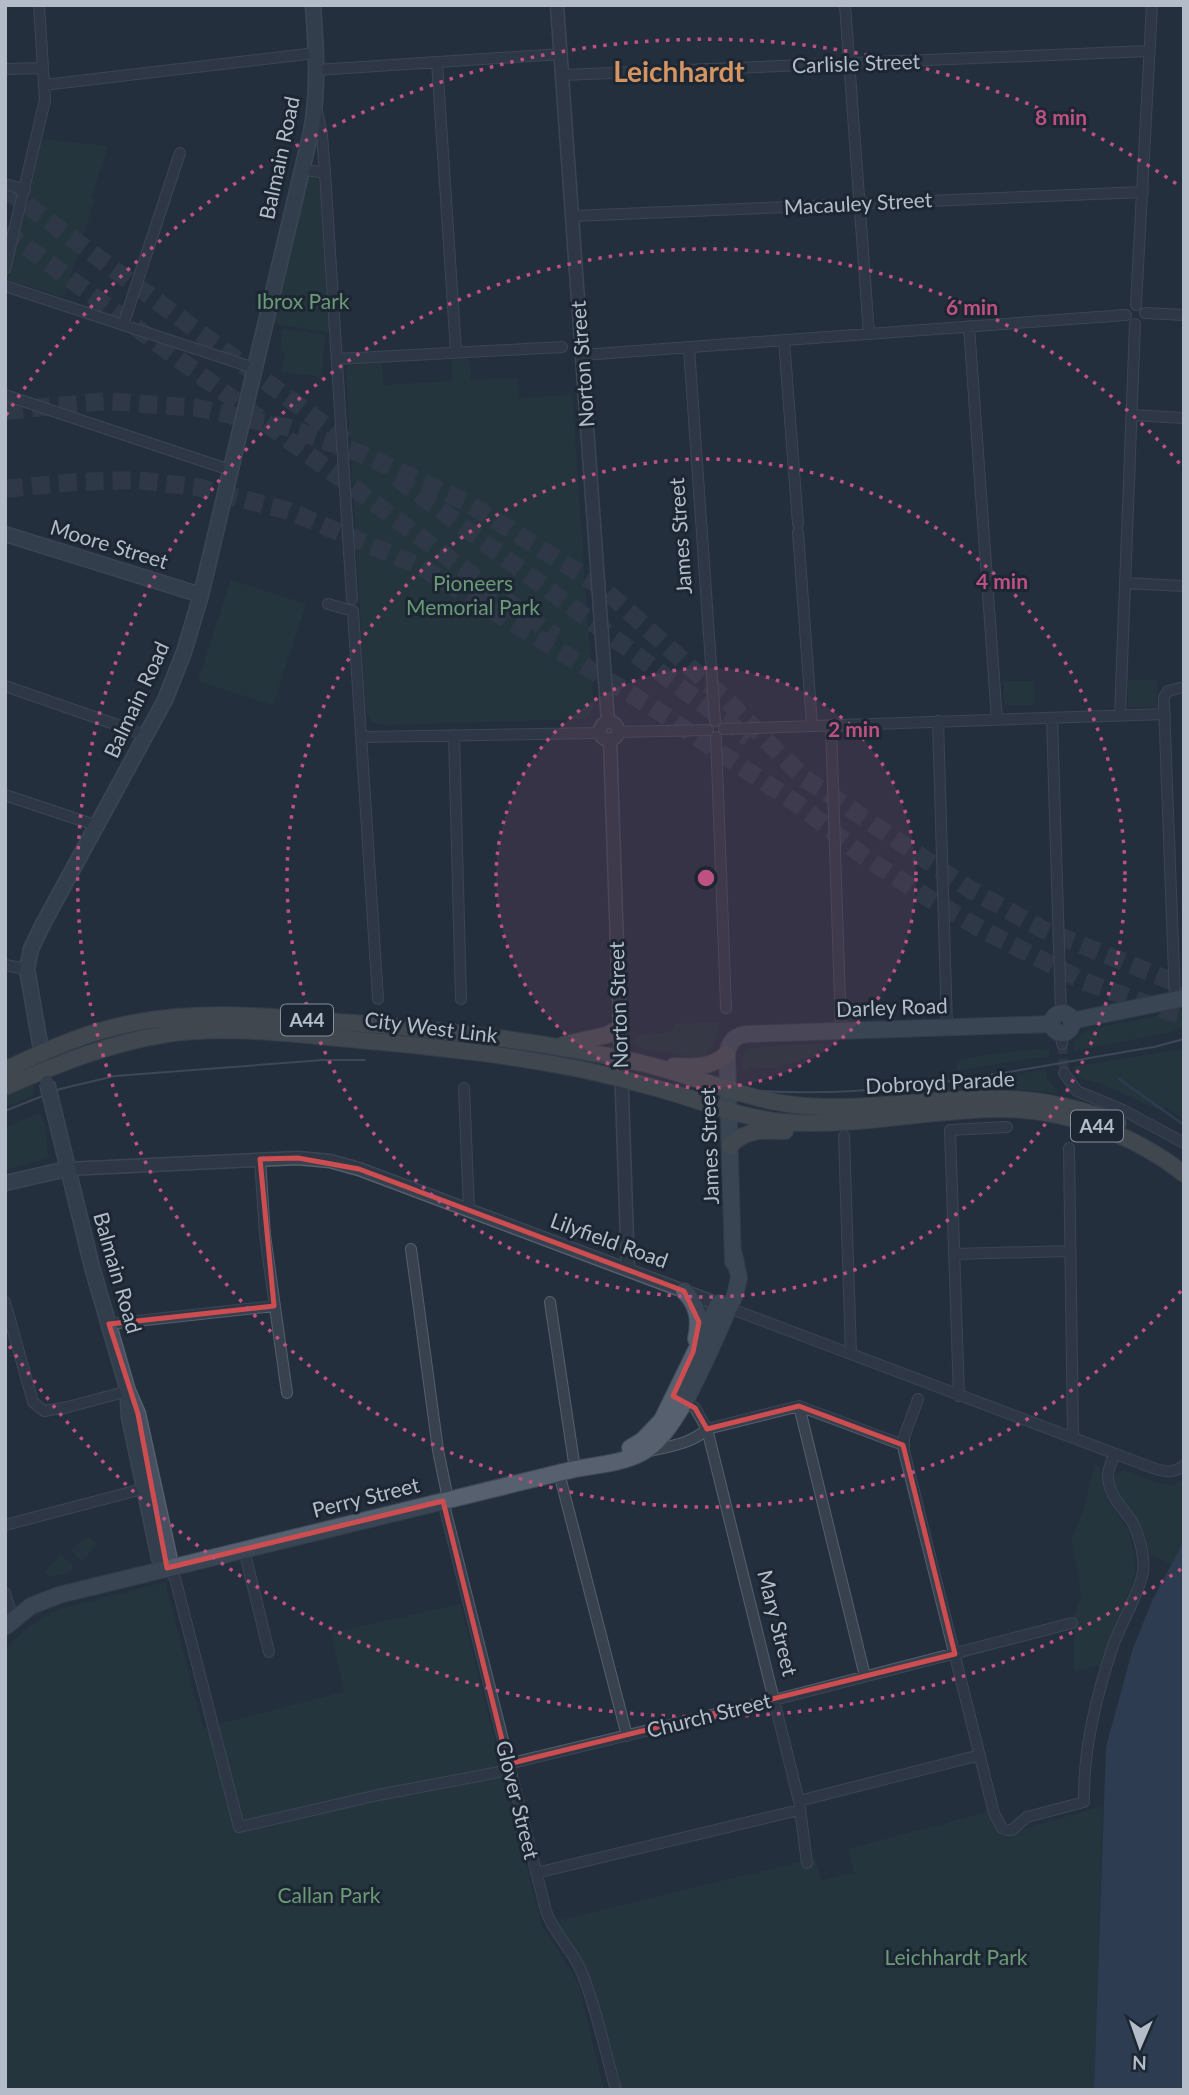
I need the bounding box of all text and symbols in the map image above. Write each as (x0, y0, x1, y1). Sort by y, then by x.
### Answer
street label: Carlisle Street (792, 48, 921, 77)
district label: Leichhardt (613, 54, 745, 88)
street label: Balmain Road (253, 94, 304, 222)
text: 8 min (1035, 104, 1087, 129)
street label: Macauley Street (783, 186, 933, 219)
park label: Ibrox Park (257, 288, 350, 313)
text: 6 min (946, 294, 998, 319)
street label: Norton Street (565, 299, 598, 428)
street label: James Street (663, 476, 696, 595)
street label: Moore Street (47, 514, 172, 573)
text: 4 min (976, 568, 1028, 593)
park label: Pioneers Memorial Park (406, 570, 540, 619)
street label: Balmain Road (98, 637, 173, 761)
text: 2 min (828, 716, 880, 741)
centre of rings (694, 866, 718, 890)
street label: Norton Street (603, 941, 632, 1069)
street label: Darley Road (836, 992, 948, 1021)
road number: A44 (281, 1004, 333, 1036)
street label: City West Link (363, 1006, 499, 1047)
street label: Dobroyd Parade (865, 1065, 1015, 1098)
street label: James Street (694, 1087, 723, 1205)
road number: A44 (1071, 1110, 1123, 1142)
street label: Lilyfield Road (547, 1207, 672, 1272)
street label: Balmain Road (89, 1209, 148, 1336)
street label: Perry Street (310, 1471, 422, 1522)
street label: Mary Street (753, 1567, 804, 1679)
street label: Church Street (644, 1687, 774, 1742)
street label: Glover Street (492, 1738, 545, 1862)
park label: Callan Park (278, 1882, 381, 1907)
park label: Leichhardt Park (885, 1944, 1028, 1969)
north arrow (1105, 2011, 1175, 2081)
text: N (1132, 2052, 1147, 2075)

